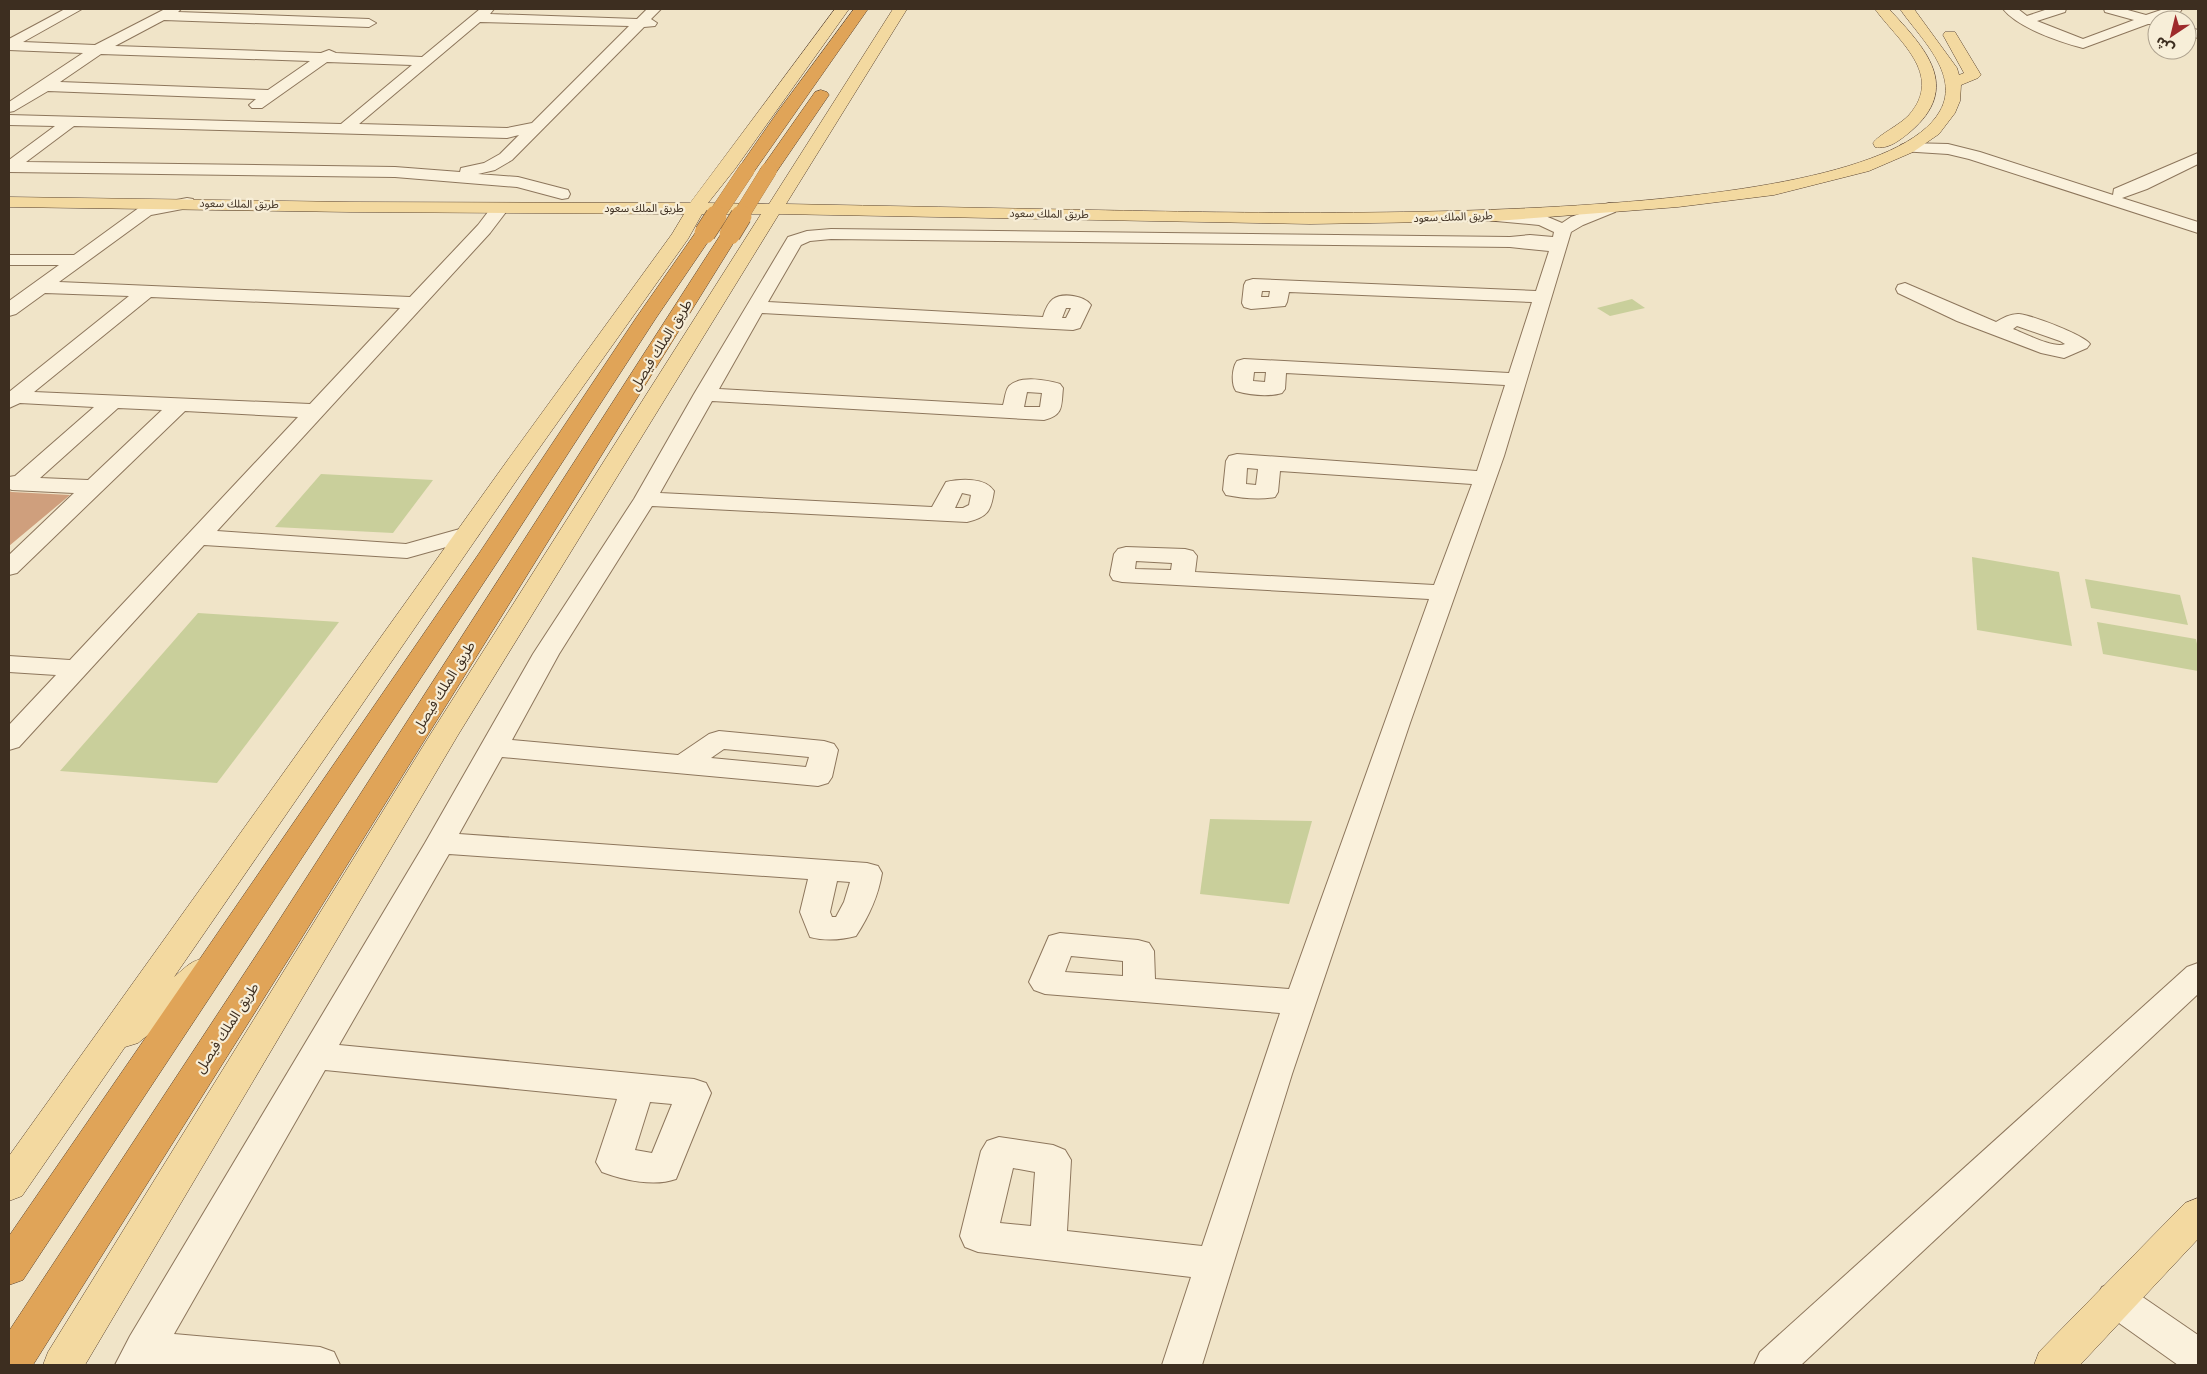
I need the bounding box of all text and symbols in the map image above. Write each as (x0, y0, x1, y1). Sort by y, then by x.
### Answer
north arrow (2147, 10, 2197, 60)
text: ش (2149, 28, 2181, 63)
street label: طريق الملك سعود (199, 192, 279, 216)
street label: طريق الملك سعود (604, 197, 684, 220)
street label: طريق الملك سعود (1009, 202, 1089, 226)
street label: طريق الملك سعود (1413, 204, 1493, 230)
street label: طريق الملك فيصل (621, 293, 701, 397)
street label: طريق الملك فيصل (404, 635, 484, 739)
street label: طريق الملك فيصل (186, 976, 268, 1080)

